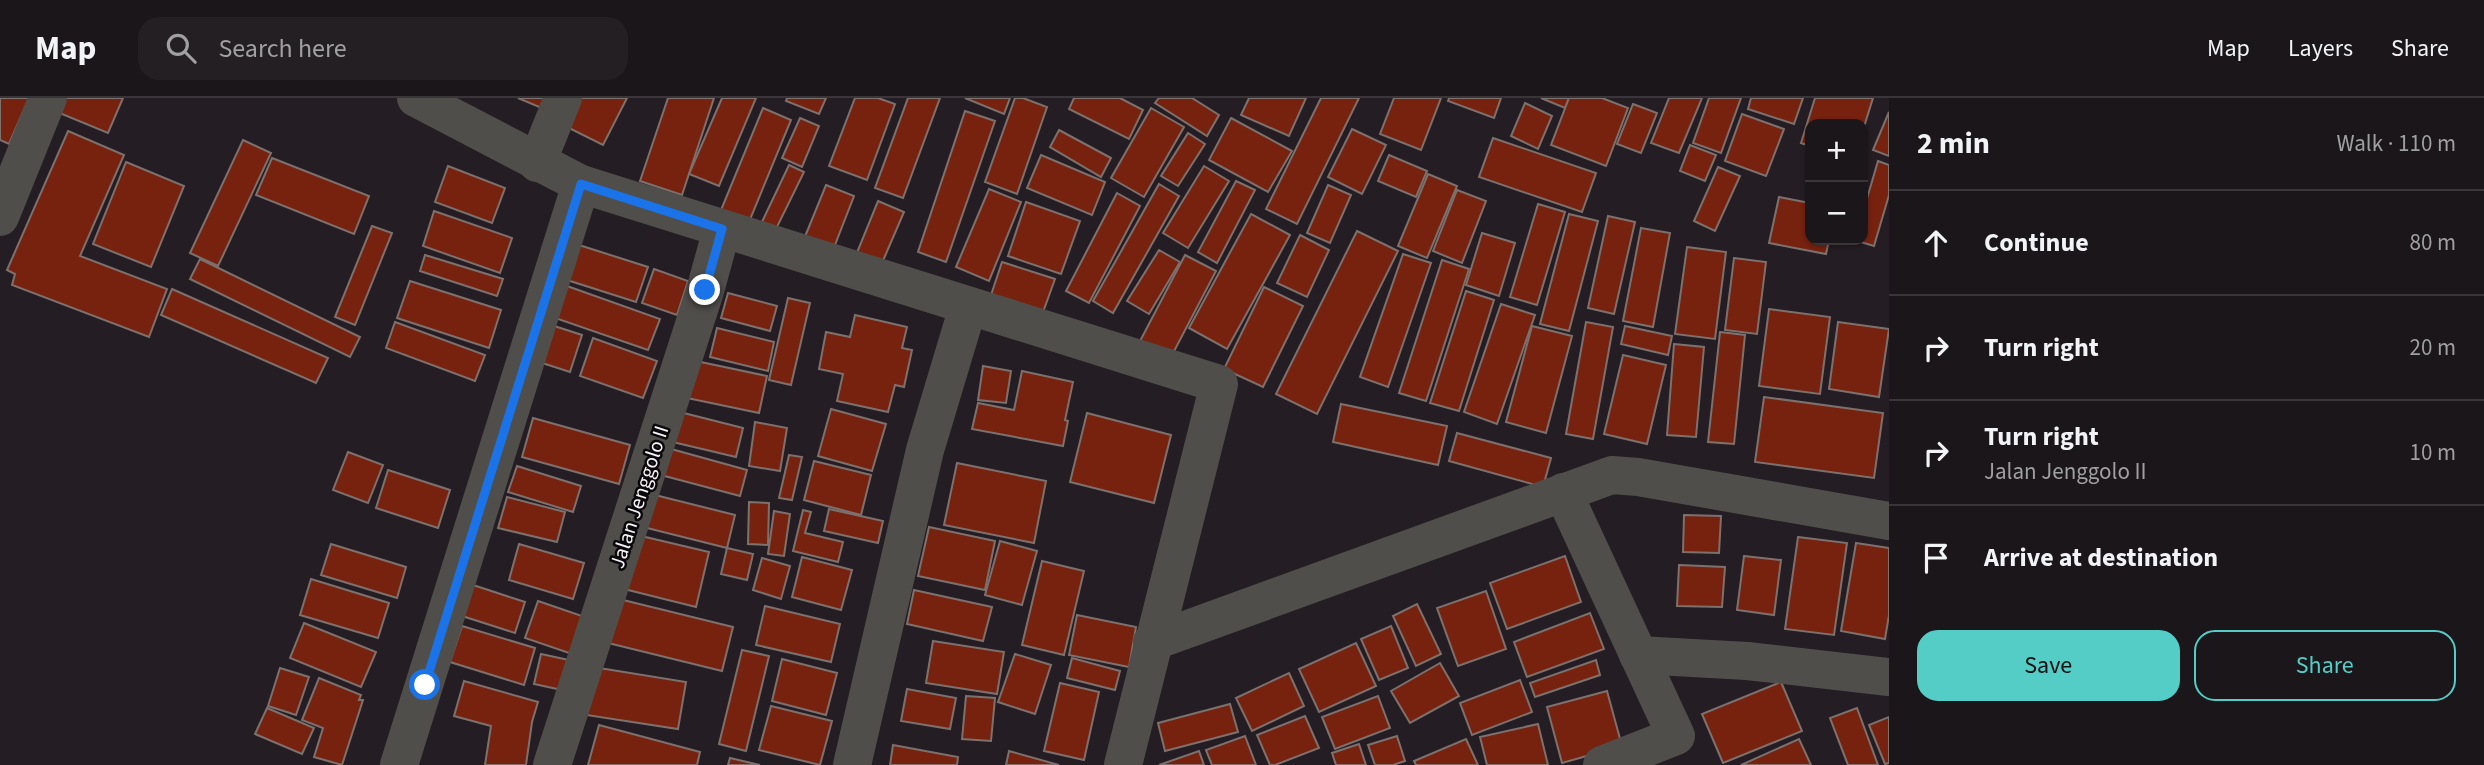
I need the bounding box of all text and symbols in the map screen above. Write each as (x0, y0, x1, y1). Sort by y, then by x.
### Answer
search box (138, 17, 628, 80)
text: Map (35, 25, 96, 72)
icon: search (162, 29, 200, 67)
text: Search here (218, 30, 347, 67)
text: Map (2207, 31, 2250, 66)
text: Layers (2288, 31, 2353, 66)
text: Share (2391, 31, 2449, 66)
map controls (1805, 119, 1868, 245)
button: + (1805, 119, 1868, 182)
text: 2 min (1917, 122, 1990, 165)
text: Walk · 110 m (2337, 127, 2456, 160)
button: − (1805, 182, 1868, 245)
icon: ahead (1917, 224, 1955, 262)
text: Continue (1984, 224, 2089, 261)
text: 80 m (2409, 226, 2456, 259)
route end (689, 274, 720, 305)
icon: right (1917, 329, 1955, 367)
text: Turn right (1984, 329, 2099, 366)
text: 20 m (2409, 331, 2456, 364)
text: Turn right (1984, 418, 2099, 455)
street label: Jalan Jenggolo II (602, 422, 676, 572)
icon: right (1917, 434, 1955, 472)
text: 10 m (2409, 436, 2456, 469)
text: Jalan Jenggolo II (1984, 455, 2147, 488)
icon: arrive (1917, 539, 1955, 577)
text: Arrive at destination (1984, 539, 2218, 576)
button: Save (1917, 630, 2180, 701)
button: Share (2194, 630, 2456, 701)
route start (409, 669, 440, 700)

